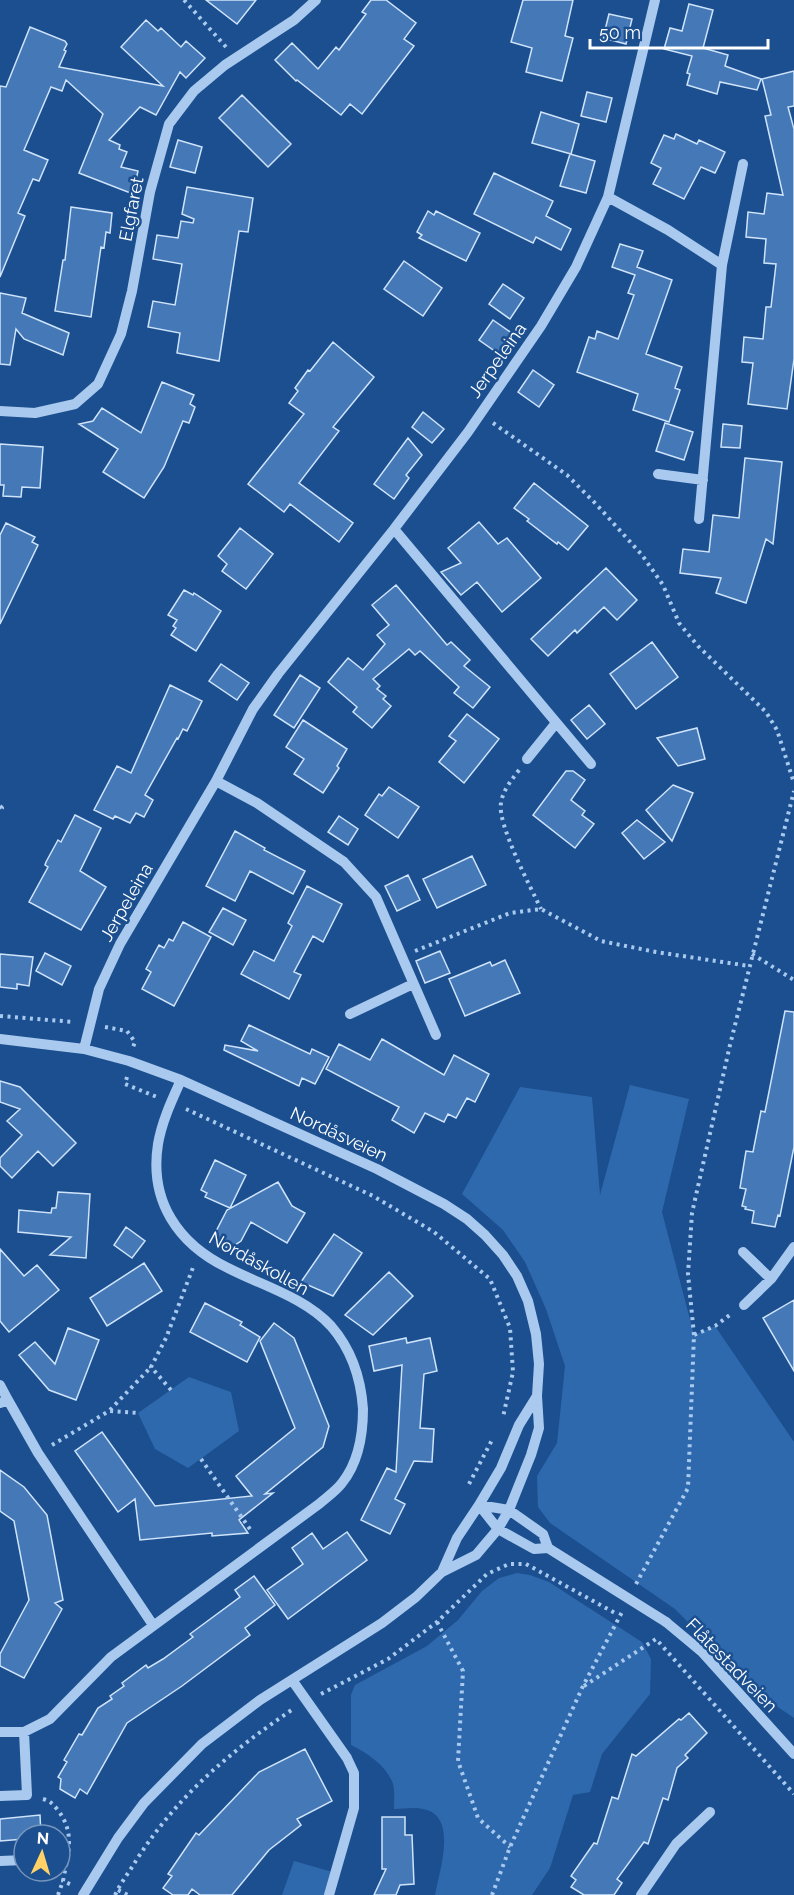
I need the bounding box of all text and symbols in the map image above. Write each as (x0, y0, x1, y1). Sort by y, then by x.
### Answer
scale bar (590, 12, 768, 50)
text: 50 m (599, 22, 641, 43)
street label: Elgfaret (114, 175, 148, 243)
street label: Jerpeleina (464, 318, 530, 402)
street label: Jerpeleina (95, 859, 157, 945)
street label: Nordåsveien (287, 1102, 391, 1166)
street label: Nordåskollen (205, 1227, 313, 1299)
street label: Flåtestadveien (682, 1614, 782, 1716)
north arrow (12, 1823, 72, 1883)
text: N (36, 1829, 50, 1848)

